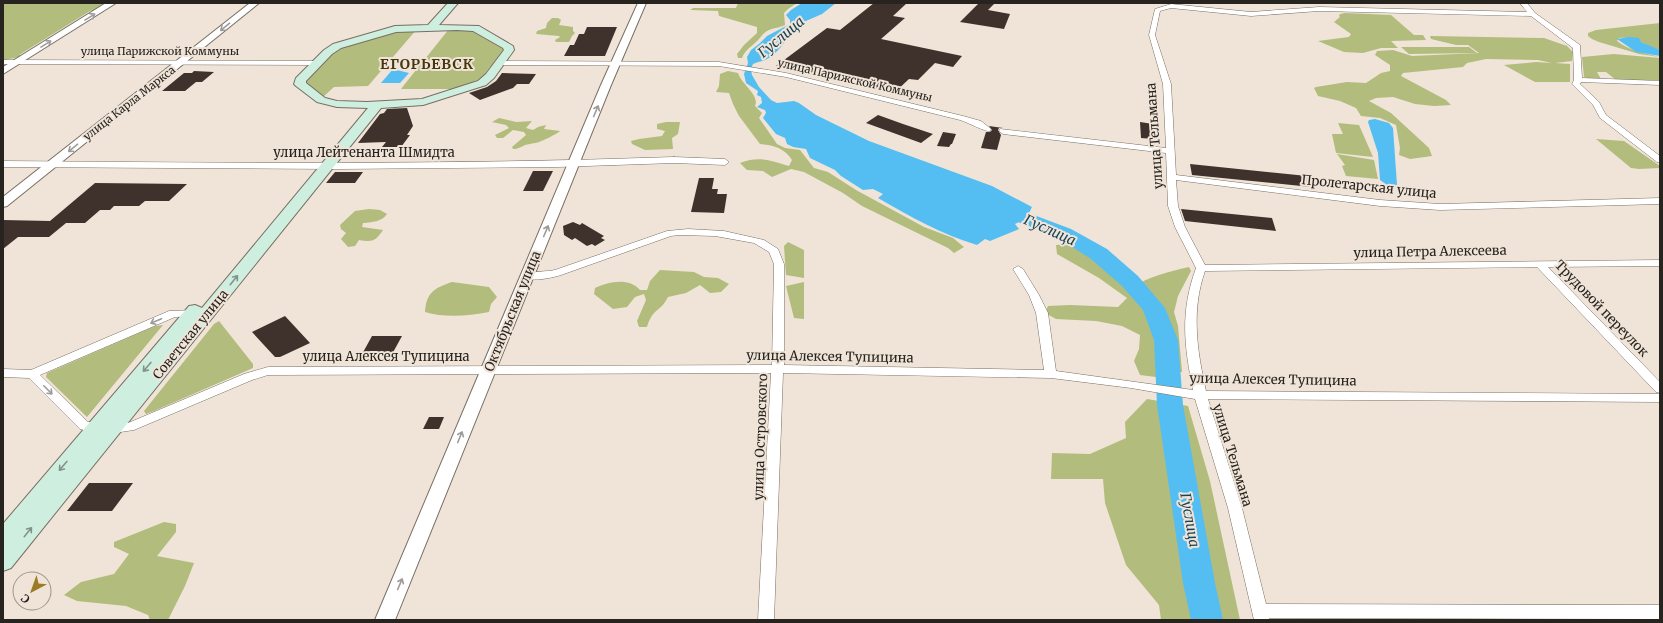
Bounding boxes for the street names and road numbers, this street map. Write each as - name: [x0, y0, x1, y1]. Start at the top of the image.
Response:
- street label: улица Парижской Коммуны: [81, 44, 240, 58]
- street label: улица Парижской Коммуны: [776, 55, 934, 105]
- street label: улица Карла Маркса: [80, 63, 178, 143]
- street label: улица Тельмана: [1142, 82, 1167, 190]
- street label: улица Лейтенанта Шмидта: [273, 144, 455, 161]
- street label: Пролетарская улица: [1301, 171, 1437, 202]
- street label: улица Петра Алексеева: [1353, 242, 1507, 261]
- street label: Октябрьская улица: [480, 248, 544, 374]
- street label: Трудовой переулок: [1551, 256, 1653, 361]
- street label: Советская улица: [149, 286, 232, 383]
- street label: улица Алексея Тупицина: [746, 347, 914, 366]
- street label: улица Алексея Тупицина: [302, 348, 470, 365]
- street label: улица Алексея Тупицина: [1189, 370, 1357, 389]
- street label: улица Островского: [750, 373, 771, 501]
- street label: улица Тельмана: [1209, 402, 1256, 509]

